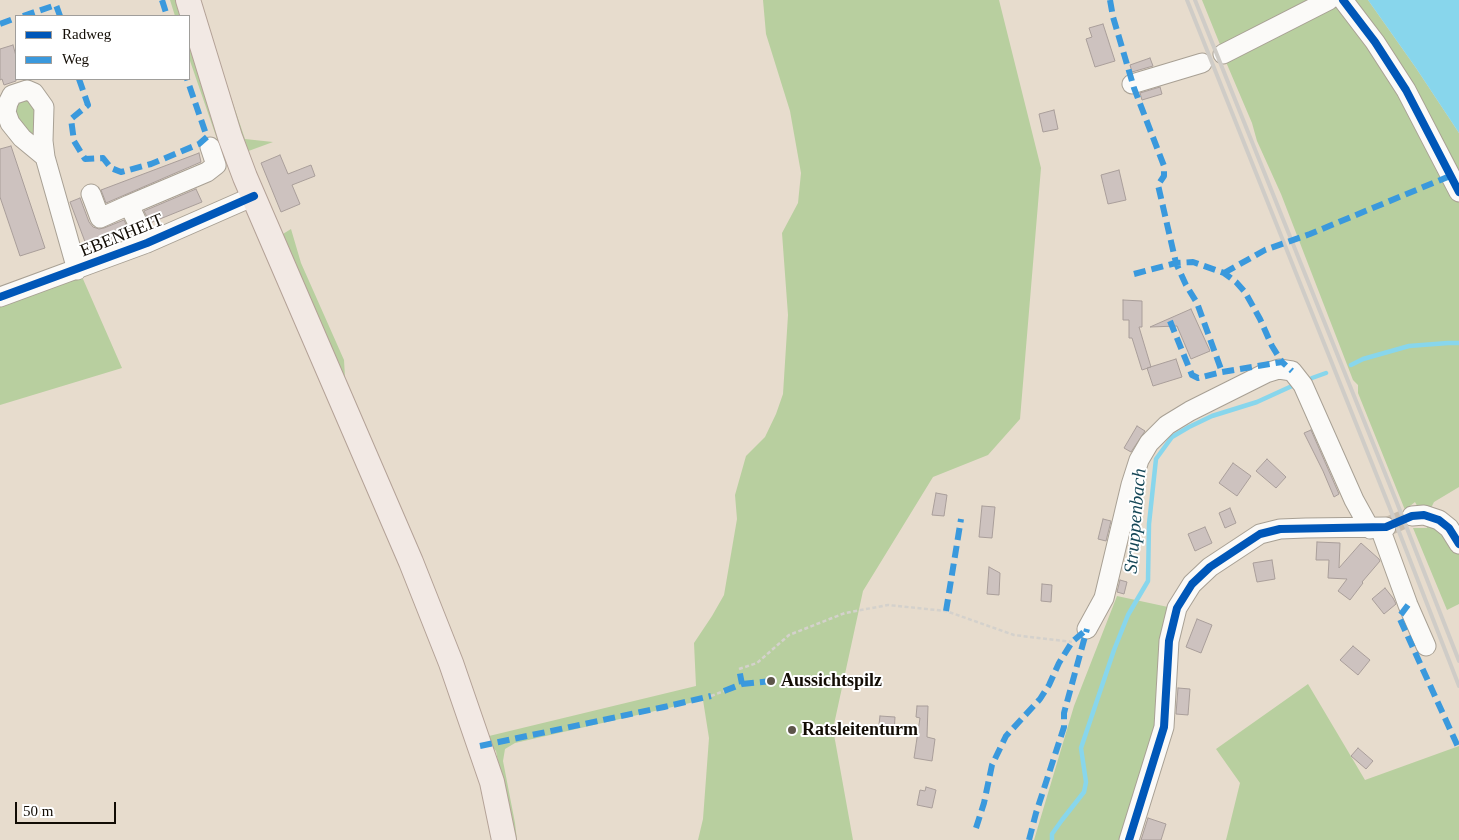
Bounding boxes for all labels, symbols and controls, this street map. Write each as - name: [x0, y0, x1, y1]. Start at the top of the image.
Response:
- legend: [15, 15, 190, 80]
- text: Radweg: [62, 26, 111, 42]
- text: Weg: [62, 51, 89, 67]
- street label: EBENHEIT: [77, 210, 167, 262]
- water label: Struppenbach: [1120, 467, 1152, 575]
- place label: Aussichtspilz: [781, 670, 882, 692]
- marker: Aussichtspilz: [765, 675, 777, 687]
- place label: Ratsleitenturm: [802, 719, 918, 741]
- marker: Ratsleitenturm: [786, 724, 798, 736]
- scale bar: [18, 792, 119, 824]
- text: 50 m: [23, 803, 53, 819]

